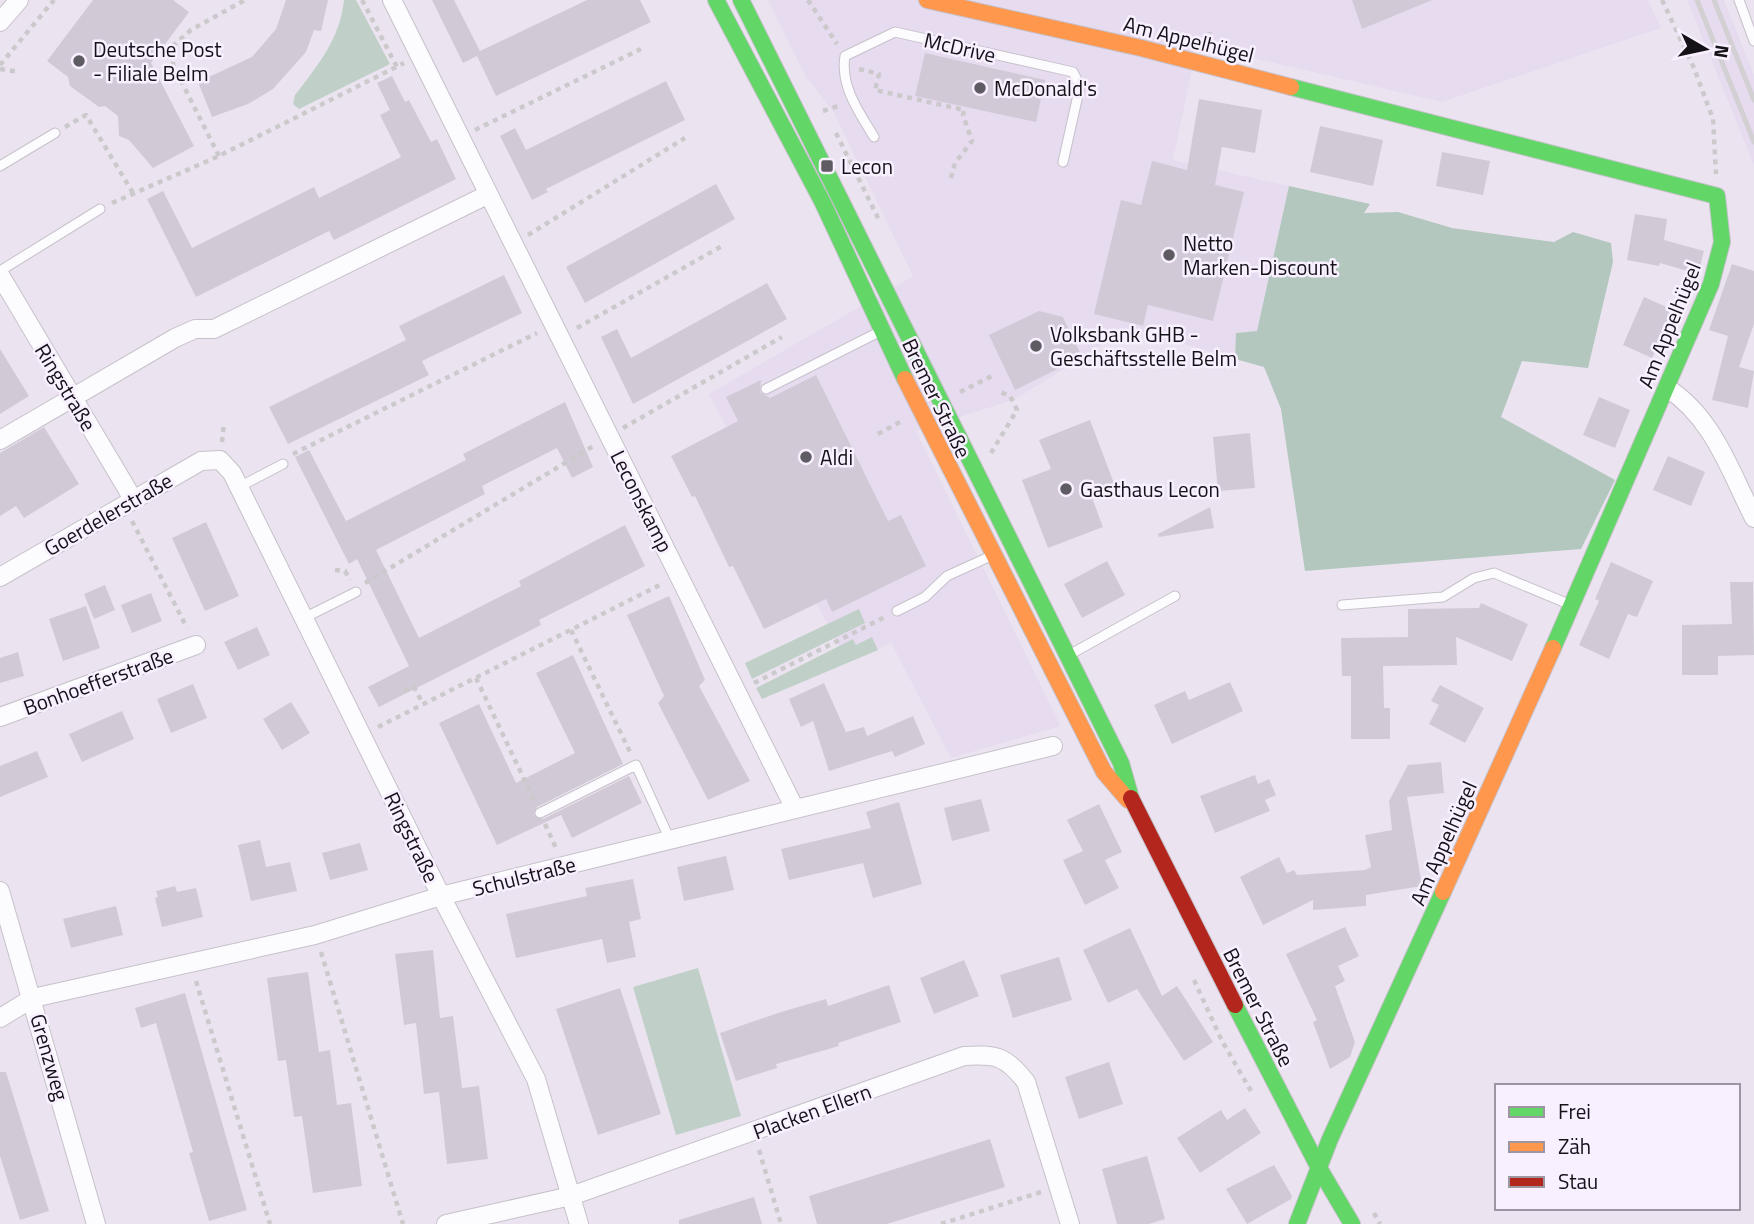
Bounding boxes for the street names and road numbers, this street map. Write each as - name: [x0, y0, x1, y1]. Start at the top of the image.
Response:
- street label: Am Appelhügel: [1120, 7, 1258, 71]
- street label: McDrive: [921, 23, 999, 71]
- street label: Am Appelhügel: [1629, 257, 1709, 393]
- street label: Bremer Straße: [894, 333, 980, 463]
- street label: Ringstraße: [27, 337, 105, 437]
- street label: Leconskamp: [603, 444, 681, 558]
- street label: Goerdelerstraße: [38, 464, 178, 564]
- street label: Bonhoefferstraße: [19, 639, 177, 723]
- street label: Am Appelhügel: [1401, 776, 1485, 910]
- street label: Ringstraße: [376, 786, 448, 888]
- street label: Schulstraße: [469, 848, 579, 904]
- street label: Bremer Straße: [1215, 942, 1303, 1072]
- street label: Grenzweg: [22, 1010, 78, 1104]
- street label: Placken Ellern: [748, 1075, 876, 1147]

